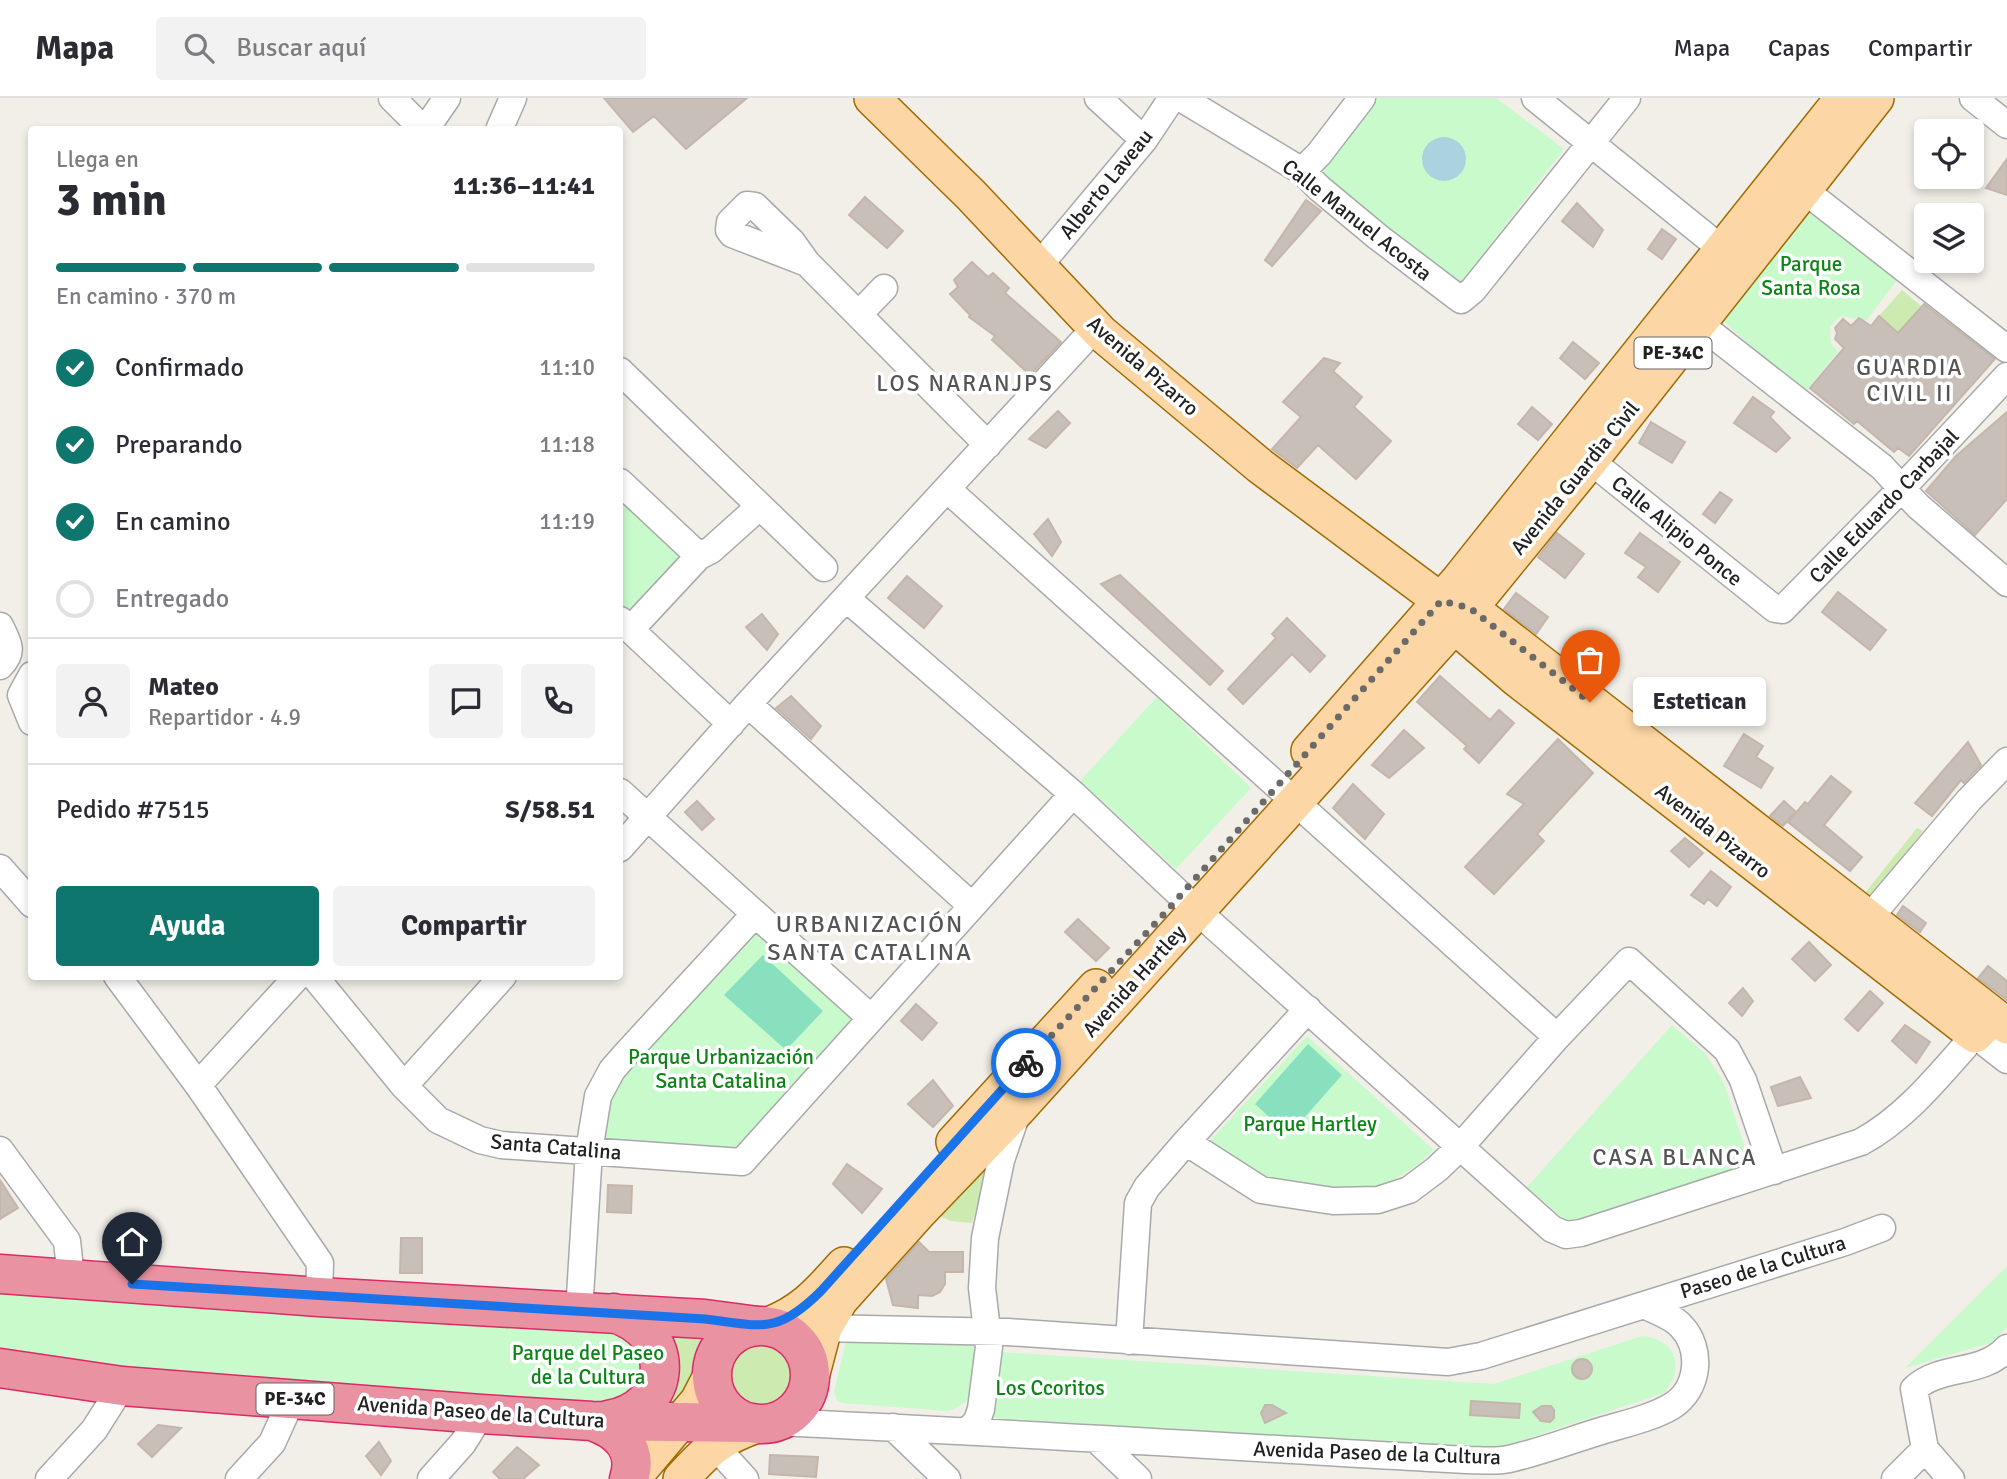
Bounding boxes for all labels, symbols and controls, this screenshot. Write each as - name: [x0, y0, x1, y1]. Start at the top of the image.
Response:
- search box: [156, 17, 646, 80]
- text: Mapa: [35, 28, 114, 69]
- icon: search: [180, 29, 218, 67]
- text: Buscar aquí: [236, 32, 366, 64]
- text: Mapa: [1674, 33, 1730, 63]
- text: Capas: [1768, 33, 1830, 63]
- text: Compartir: [1868, 33, 1972, 63]
- map controls: [1914, 119, 1984, 273]
- button: locate: [1914, 119, 1984, 189]
- street label: Alberto Laveau: [1054, 124, 1158, 244]
- text: Llega en: [56, 145, 139, 174]
- street label: Calle Manuel Acosta: [1277, 154, 1437, 286]
- text: 11:36–11:41: [453, 170, 595, 202]
- text: 3 min: [56, 172, 167, 228]
- button: layers: [1914, 203, 1984, 273]
- park label: Parque Santa Rosa: [1761, 251, 1861, 301]
- text: En camino · 370 m: [56, 282, 236, 311]
- street label: Avenida Pizarro: [1082, 310, 1204, 422]
- road number: PE-34C: [1634, 338, 1712, 368]
- icon: check: [56, 349, 94, 387]
- text: Confirmado: [115, 352, 244, 384]
- text: 11:10: [539, 353, 595, 382]
- district label: GUARDIA CIVIL II: [1856, 353, 1964, 408]
- district label: LOS NARANJPS: [876, 369, 1054, 398]
- street label: Avenida Guardia Civil: [1505, 396, 1645, 560]
- street label: Calle Eduardo Carbajal: [1804, 423, 1964, 589]
- icon: check: [56, 426, 94, 464]
- text: Preparando: [115, 429, 242, 461]
- text: 11:18: [539, 430, 595, 459]
- street label: Calle Alipio Ponce: [1606, 470, 1748, 592]
- icon: check: [56, 503, 94, 541]
- text: En camino: [115, 506, 231, 538]
- text: 11:19: [539, 507, 595, 536]
- text: Entregado: [115, 583, 229, 615]
- pin: [1560, 630, 1620, 702]
- icon: bag: [1571, 641, 1609, 679]
- button: person: [56, 664, 130, 738]
- button: chat: [429, 664, 503, 738]
- button: phone: [521, 664, 595, 738]
- text: Mateo: [148, 671, 219, 703]
- callout: Estetican: [1632, 678, 1765, 726]
- text: Estetican: [1652, 687, 1747, 716]
- text: Repartidor · 4.9: [148, 703, 301, 732]
- street label: Avenida Pizarro: [1650, 778, 1776, 884]
- text: Pedido #7515: [56, 794, 210, 826]
- text: S/58.51: [505, 794, 595, 826]
- button: Ayuda: [56, 886, 319, 966]
- button: Compartir: [333, 886, 595, 966]
- district label: URBANIZACIÓN SANTA CATALINA: [767, 909, 973, 967]
- street label: Avenida Hartley: [1077, 919, 1191, 1043]
- courier: [991, 1028, 1061, 1098]
- park label: Parque Urbanización Santa Catalina: [628, 1044, 814, 1094]
- icon: bike: [1007, 1044, 1045, 1082]
- park label: Parque Hartley: [1243, 1111, 1377, 1137]
- street label: Santa Catalina: [490, 1128, 622, 1166]
- district label: CASA BLANCA: [1592, 1143, 1758, 1172]
- pin: [102, 1212, 162, 1284]
- icon: home: [113, 1223, 151, 1261]
- street label: Paseo de la Cultura: [1677, 1229, 1849, 1305]
- park label: Parque del Paseo de la Cultura: [512, 1340, 664, 1390]
- park label: Los Ccoritos: [995, 1375, 1105, 1401]
- road number: PE-34C: [256, 1384, 334, 1414]
- street label: Avenida Paseo de la Cultura: [356, 1390, 606, 1434]
- street label: Avenida Paseo de la Cultura: [1253, 1436, 1501, 1470]

